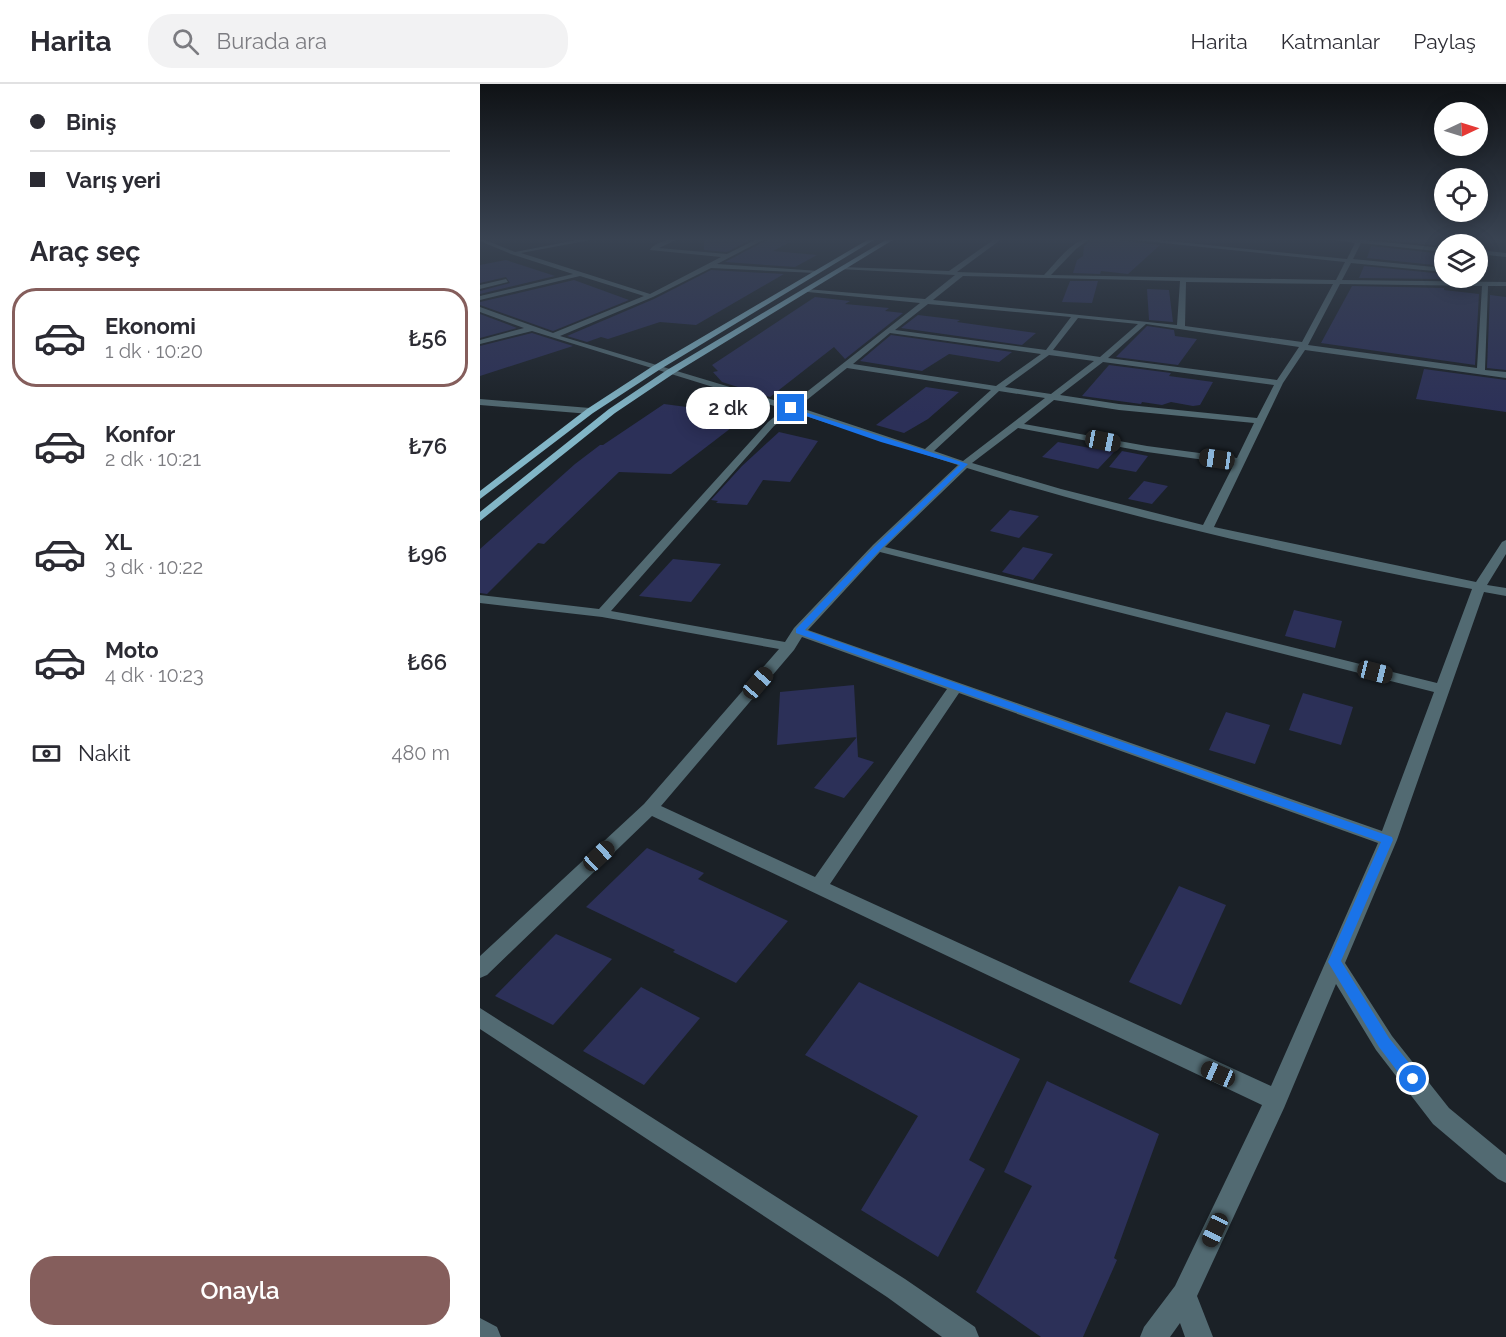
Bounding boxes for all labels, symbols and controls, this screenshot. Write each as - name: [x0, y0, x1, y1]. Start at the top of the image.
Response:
- search box: [148, 14, 568, 68]
- text: Harita: [30, 25, 112, 58]
- icon: search: [169, 25, 202, 58]
- text: Burada ara: [217, 28, 327, 54]
- text: Harita: [1191, 29, 1248, 54]
- text: Katmanlar: [1281, 29, 1380, 54]
- text: Paylaş: [1413, 29, 1476, 54]
- north arrow: [1434, 102, 1488, 156]
- map controls: [1434, 102, 1488, 288]
- text: Biniş: [66, 109, 116, 135]
- text: Varış yeri: [66, 167, 161, 193]
- button: locate: [1434, 168, 1488, 222]
- button: layers: [1434, 234, 1488, 288]
- text: Araç seç: [30, 236, 140, 267]
- icon: car: [33, 311, 87, 365]
- text: Ekonomi: [105, 313, 196, 339]
- text: ₺56: [408, 325, 447, 351]
- text: 1 dk · 10:20: [105, 339, 203, 363]
- callout: 2 dk: [686, 387, 770, 429]
- route end: [777, 394, 804, 421]
- text: 2 dk: [708, 396, 748, 420]
- icon: car: [33, 419, 87, 473]
- text: Konfor: [105, 421, 175, 447]
- car: [1084, 429, 1122, 453]
- text: ₺76: [409, 433, 447, 459]
- text: 2 dk · 10:21: [105, 447, 201, 471]
- car: [1198, 448, 1236, 470]
- icon: car: [33, 527, 87, 581]
- text: XL: [105, 529, 132, 555]
- text: ₺96: [408, 541, 447, 567]
- text: 3 dk · 10:22: [105, 555, 203, 579]
- icon: car: [33, 635, 87, 689]
- text: Moto: [105, 637, 159, 663]
- text: ₺66: [407, 649, 447, 675]
- car: [1355, 659, 1395, 685]
- text: 4 dk · 10:23: [105, 663, 204, 687]
- car: [739, 664, 777, 702]
- icon: cash: [30, 737, 63, 770]
- text: Nakit: [78, 740, 131, 766]
- text: 480 m: [392, 741, 450, 765]
- car: [580, 837, 618, 875]
- car: [1198, 1058, 1238, 1090]
- route start: [1399, 1065, 1426, 1092]
- car: [1199, 1210, 1231, 1250]
- button: Onayla: [30, 1256, 450, 1325]

